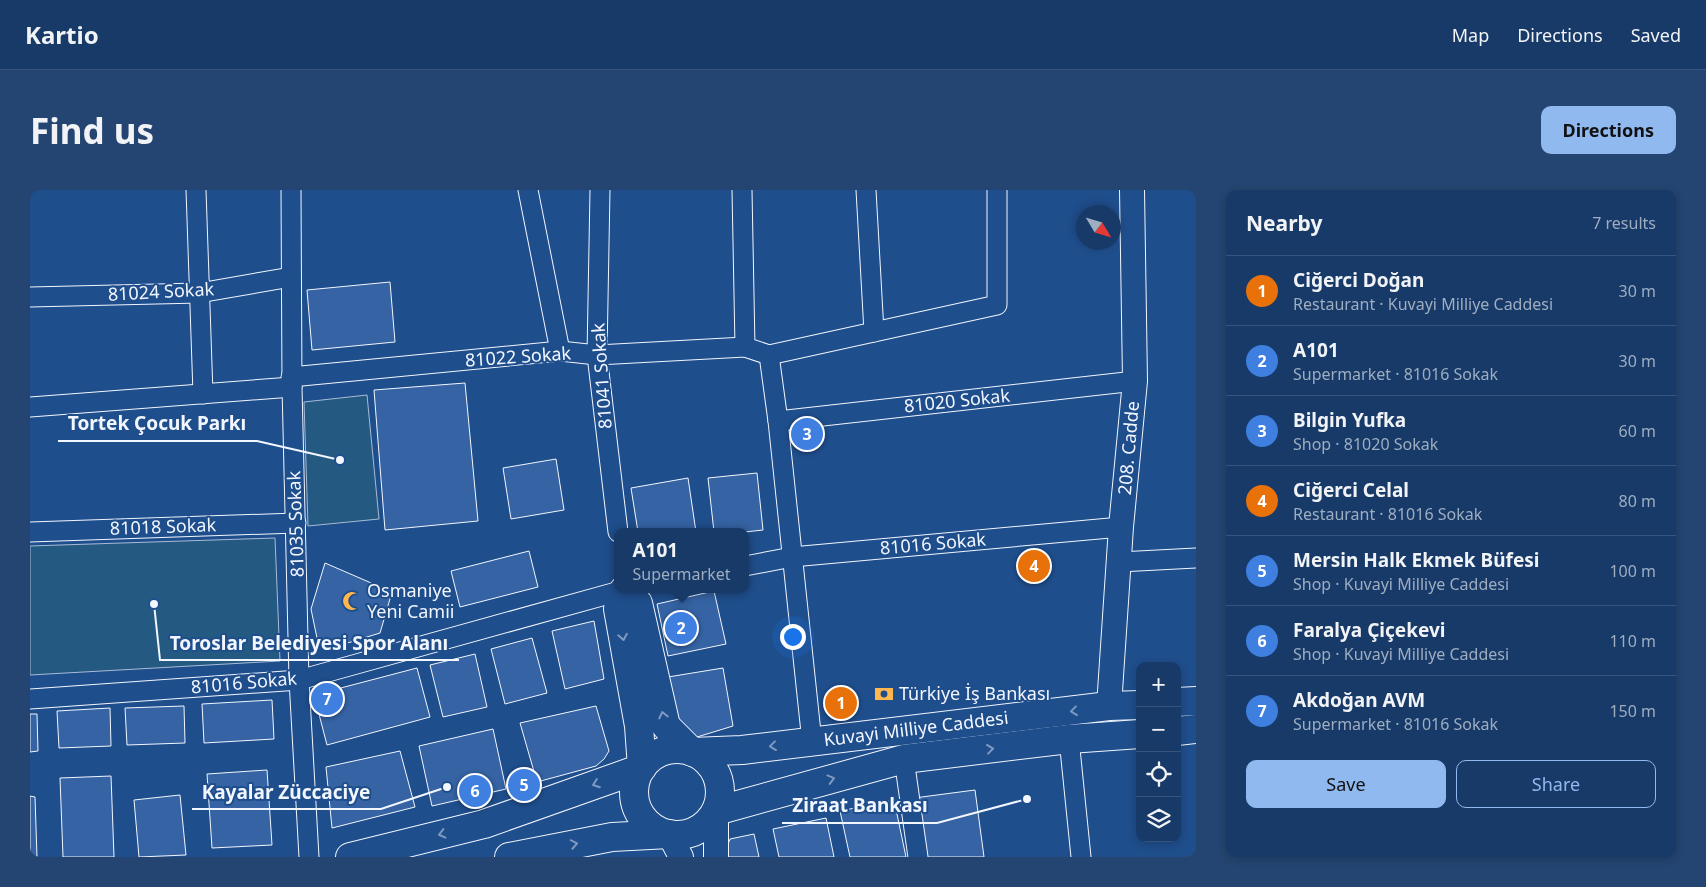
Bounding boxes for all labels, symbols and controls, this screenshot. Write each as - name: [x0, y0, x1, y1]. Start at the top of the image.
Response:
- text: Kartio: [25, 18, 99, 51]
- text: Map: [1452, 23, 1489, 47]
- text: Directions: [1517, 23, 1603, 47]
- text: Saved: [1631, 23, 1681, 47]
- button: Directions: [1541, 106, 1676, 154]
- text: Find us: [30, 107, 154, 154]
- north arrow: [1076, 205, 1121, 250]
- text: Nearby: [1246, 209, 1322, 237]
- text: 7 results: [1592, 212, 1656, 234]
- text: Ciğerci Doğan: [1293, 267, 1424, 293]
- street label: 81024 Sokak: [107, 276, 215, 306]
- text: 1: [1257, 280, 1267, 302]
- text: 30 m: [1619, 280, 1656, 302]
- text: Restaurant · Kuvayi Milliye Caddesi: [1293, 293, 1553, 315]
- street label: 81041 Sokak: [585, 322, 617, 430]
- text: A101: [1293, 337, 1339, 363]
- street label: 81022 Sokak: [464, 340, 572, 372]
- text: 2: [1257, 350, 1267, 372]
- text: 30 m: [1619, 350, 1656, 372]
- text: Supermarket · 81016 Sokak: [1293, 363, 1498, 385]
- street label: 81020 Sokak: [903, 382, 1011, 417]
- street label: 208. Cadde: [1112, 400, 1144, 496]
- callout: Tortek Çocuk Parkı: [58, 407, 257, 441]
- text: Bilgin Yufka: [1293, 407, 1406, 433]
- text: Tortek Çocuk Parkı: [68, 410, 246, 436]
- pin: 3: [791, 415, 823, 453]
- text: 3: [1257, 420, 1267, 442]
- text: 60 m: [1619, 420, 1656, 442]
- text: Shop · 81020 Sokak: [1293, 433, 1438, 455]
- street label: 81035 Sokak: [281, 470, 309, 578]
- text: Ciğerci Celal: [1293, 477, 1409, 503]
- text: 4: [1257, 490, 1267, 512]
- text: 80 m: [1619, 490, 1656, 512]
- text: Restaurant · 81016 Sokak: [1293, 503, 1482, 525]
- street label: 81018 Sokak: [109, 512, 217, 540]
- street label: 81016 Sokak: [879, 526, 987, 560]
- popup: [614, 528, 749, 593]
- text: A101: [632, 537, 678, 563]
- pin: 4: [1018, 547, 1050, 585]
- text: Mersin Halk Ekmek Büfesi: [1293, 547, 1539, 573]
- text: 5: [1257, 560, 1267, 582]
- text: 100 m: [1609, 560, 1656, 582]
- text: Supermarket: [632, 563, 731, 585]
- text: Shop · Kuvayi Milliye Caddesi: [1293, 573, 1509, 595]
- place label: Osmaniye Yeni Camii: [367, 578, 454, 623]
- mosque icon: Osmaniye Yeni Camii: [341, 590, 363, 612]
- pin: 2: [665, 609, 697, 647]
- text: Faralya Çiçekevi: [1293, 617, 1445, 643]
- your location: [780, 624, 806, 650]
- callout: Toroslar Belediyesi Spor Alanı: [160, 626, 459, 660]
- text: Toroslar Belediyesi Spor Alanı: [170, 630, 448, 656]
- text: 6: [1257, 630, 1267, 652]
- text: 110 m: [1609, 630, 1656, 652]
- one-way arrow: [618, 633, 628, 642]
- text: Shop · Kuvayi Milliye Caddesi: [1293, 643, 1509, 665]
- map controls: [1136, 662, 1181, 842]
- button: +: [1136, 662, 1181, 707]
- street label: 81016 Sokak: [190, 665, 298, 699]
- pin: 7: [311, 680, 343, 718]
- place label: Türkiye İş Bankası: [899, 681, 1050, 705]
- bank icon: Türkiye İş Bankası: [873, 683, 895, 705]
- pin: 1: [825, 684, 857, 722]
- text: Akdoğan AVM: [1293, 687, 1425, 713]
- text: 7: [1257, 700, 1267, 722]
- text: 150 m: [1609, 700, 1656, 722]
- street label: Kuvayi Milliye Caddesi: [822, 705, 1010, 751]
- one-way arrow: [1069, 705, 1077, 716]
- button: −: [1136, 707, 1181, 752]
- one-way arrow: [658, 710, 669, 719]
- text: Supermarket · 81016 Sokak: [1293, 713, 1498, 735]
- one-way arrow: [769, 741, 778, 751]
- one-way arrow: [986, 744, 994, 755]
- button: locate: [1136, 752, 1181, 797]
- button: Save: [1246, 760, 1446, 808]
- button: Share: [1456, 760, 1656, 808]
- pin: 5: [508, 766, 540, 804]
- pin: 6: [459, 772, 491, 810]
- callout: Kayalar Züccaciye: [192, 775, 381, 809]
- one-way arrow: [826, 775, 834, 785]
- one-way arrow: [592, 778, 601, 788]
- text: Kayalar Züccaciye: [202, 779, 370, 805]
- callout: Ziraat Bankası: [782, 789, 937, 823]
- text: Ziraat Bankası: [792, 792, 928, 818]
- button: layers: [1136, 797, 1181, 842]
- one-way arrow: [437, 828, 446, 839]
- one-way arrow: [570, 840, 578, 850]

